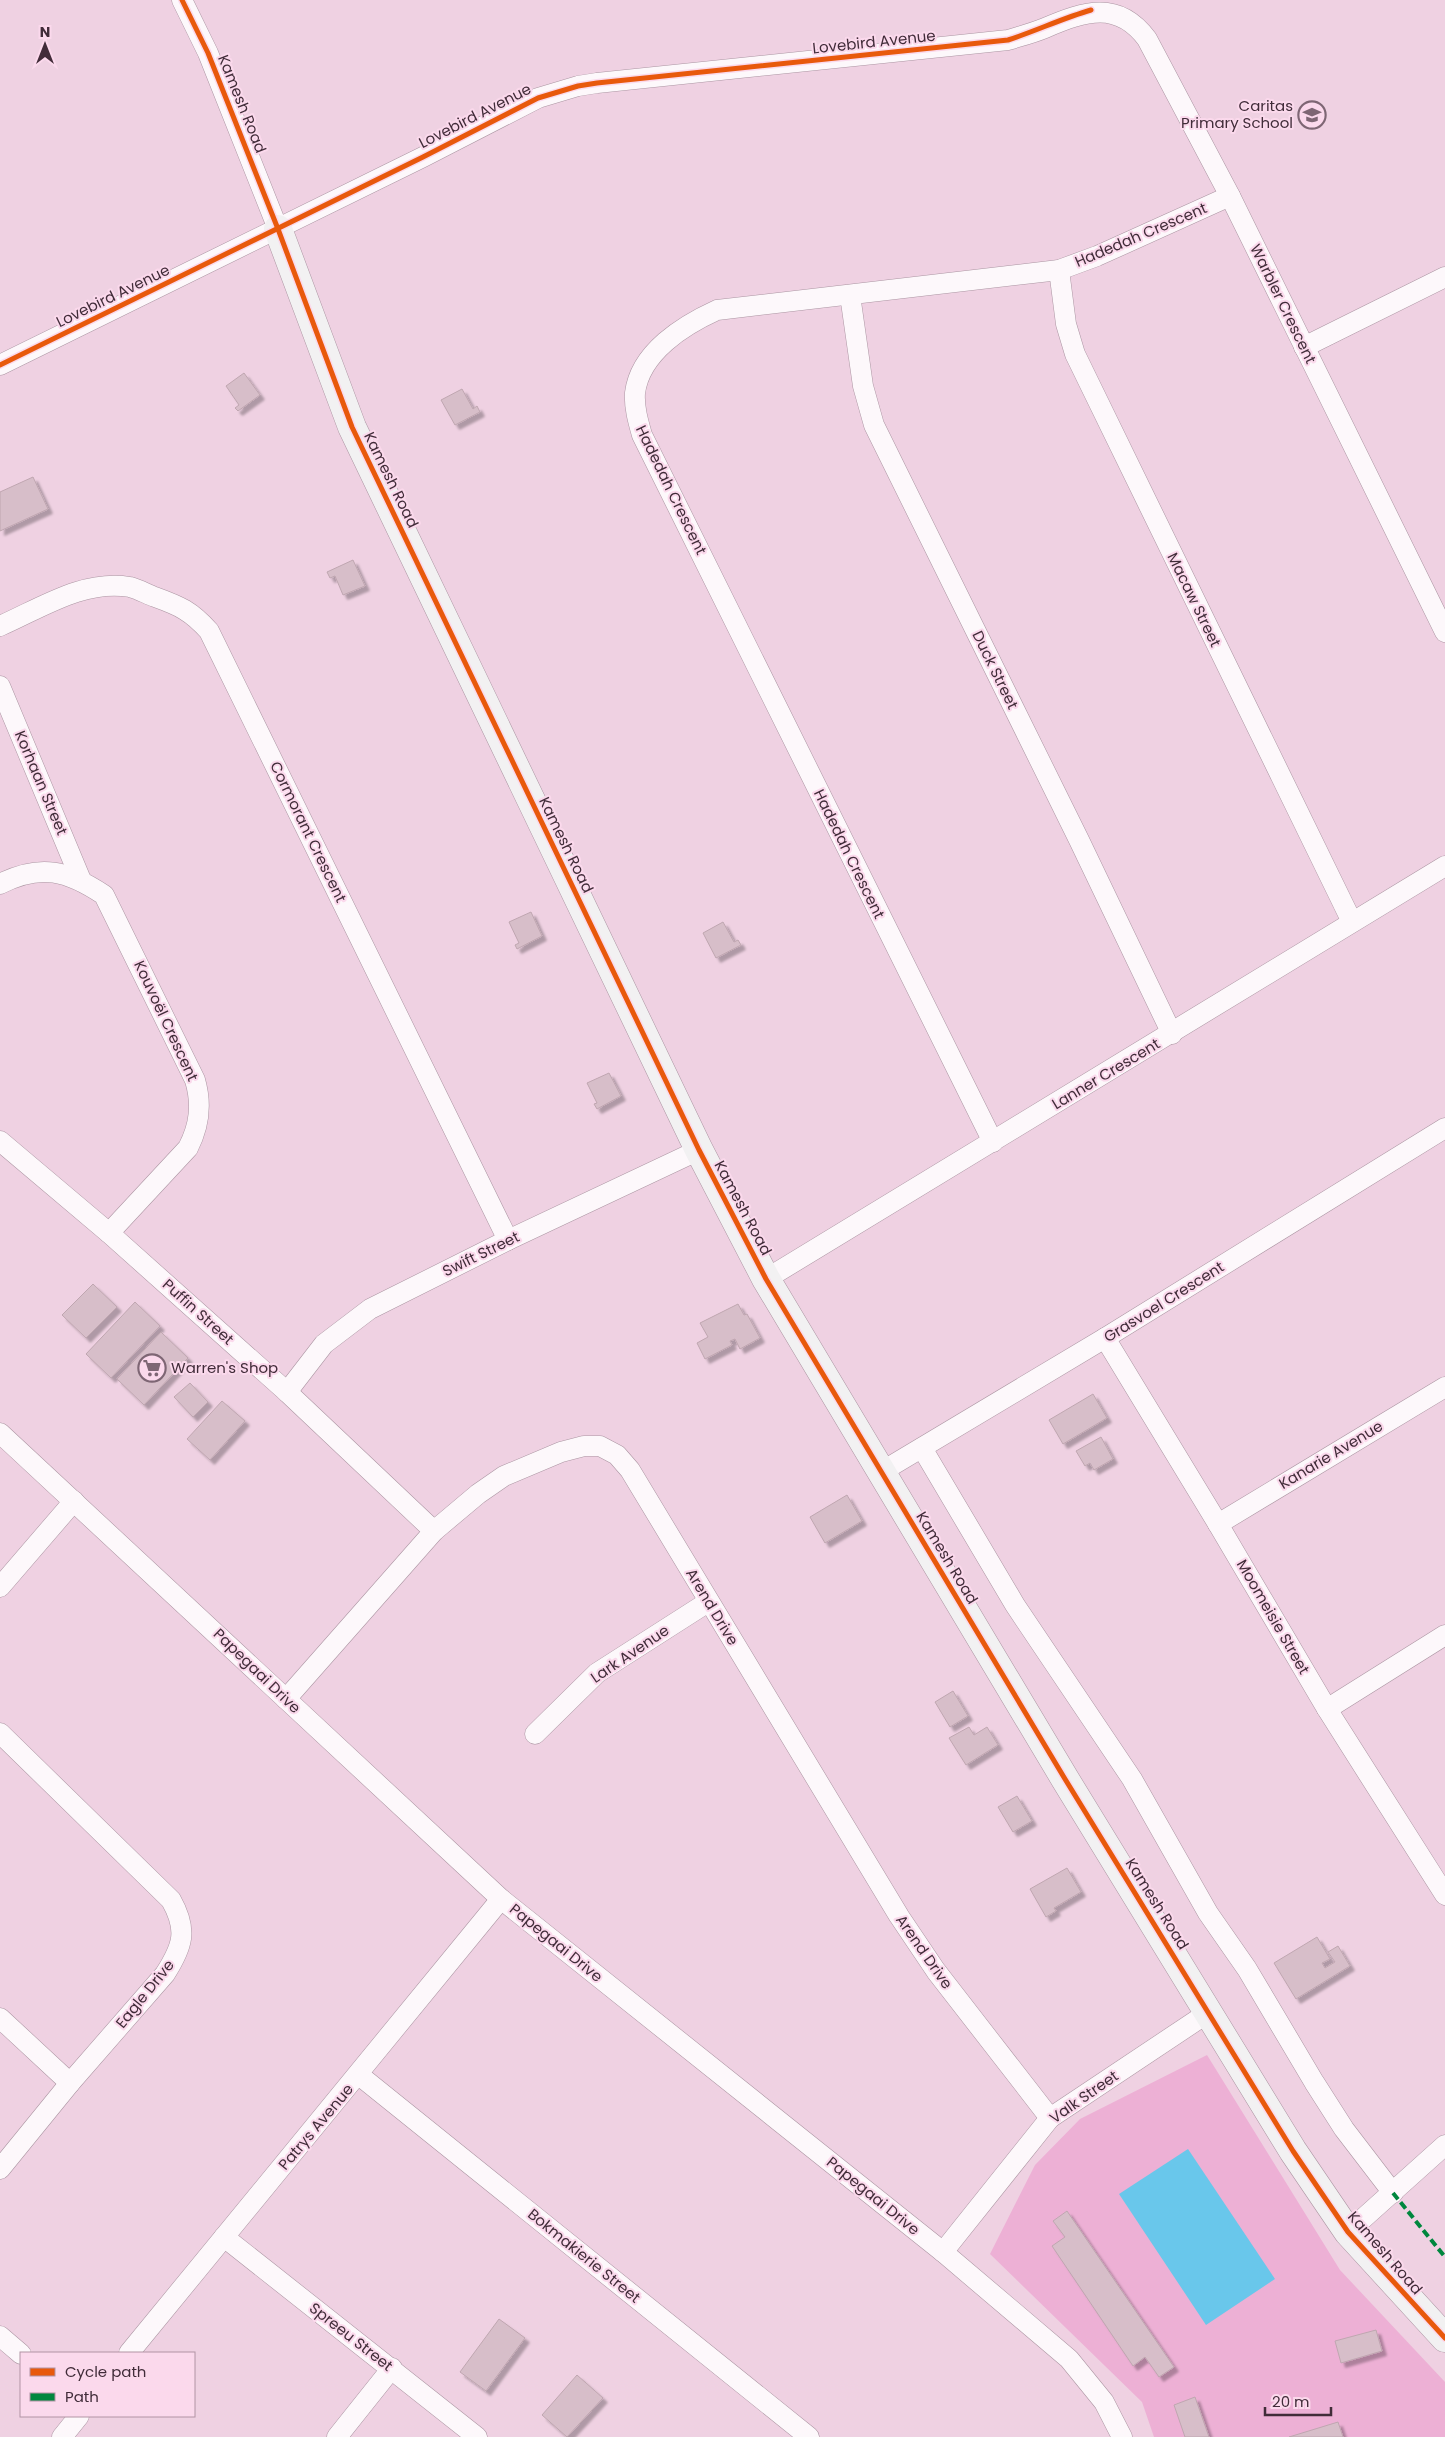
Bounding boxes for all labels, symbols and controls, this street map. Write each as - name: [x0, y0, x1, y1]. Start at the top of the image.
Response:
- north arrow: [20, 20, 70, 70]
- text: N: [40, 22, 50, 42]
- street label: Lovebird Avenue: [811, 25, 937, 58]
- street label: Kamesh Road: [213, 52, 272, 156]
- street label: Lovebird Avenue: [415, 78, 535, 153]
- place label: Caritas Primary School: [1181, 95, 1293, 133]
- school or university icon: Caritas Primary School: [1297, 100, 1327, 130]
- street label: Hadedah Crescent: [1072, 197, 1210, 272]
- street label: Warbler Crescent: [1245, 240, 1322, 367]
- street label: Lovebird Avenue: [53, 259, 173, 332]
- street label: Hadedah Crescent: [631, 422, 712, 558]
- street label: Kamesh Road: [359, 428, 424, 531]
- street label: Macaw Street: [1163, 549, 1226, 650]
- street label: Duck Street: [967, 627, 1024, 713]
- street label: Korhaan Street: [10, 727, 73, 838]
- street label: Cormorant Crescent: [265, 758, 352, 906]
- street label: Hadedah Crescent: [809, 786, 890, 922]
- street label: Kamesh Road: [534, 793, 599, 896]
- street label: Kouvoël Crescent: [129, 957, 204, 1085]
- street label: Lanner Crescent: [1048, 1033, 1164, 1114]
- street label: Kamesh Road: [710, 1157, 777, 1259]
- street label: Swift Street: [439, 1226, 523, 1281]
- street label: Grasvoel Crescent: [1100, 1256, 1228, 1347]
- street label: Puffin Street: [158, 1274, 239, 1349]
- supermarket icon: Warren's Shop: [137, 1353, 167, 1383]
- place label: Warren's Shop: [171, 1357, 278, 1378]
- street label: Kanarie Avenue: [1275, 1415, 1387, 1494]
- street label: Kamesh Road: [912, 1508, 983, 1608]
- street label: Moomeisie Street: [1232, 1556, 1315, 1678]
- street label: Arend Drive: [681, 1564, 744, 1649]
- street label: Lark Avenue: [586, 1620, 673, 1688]
- street label: Papegaai Drive: [209, 1623, 306, 1718]
- street label: Kamesh Road: [1121, 1854, 1194, 1954]
- street label: Papegaai Drive: [505, 1899, 607, 1987]
- street label: Arend Drive: [891, 1910, 958, 1993]
- street label: Eagle Drive: [110, 1955, 179, 2032]
- street label: Valk Street: [1045, 2065, 1122, 2128]
- street label: Patrys Avenue: [273, 2079, 358, 2174]
- street label: Papegaai Drive: [822, 2152, 924, 2240]
- street label: Bokmakierie Street: [524, 2204, 645, 2308]
- street label: Kamesh Road: [1343, 2206, 1428, 2299]
- street label: Spreeu Street: [305, 2297, 397, 2376]
- legend: [20, 2352, 195, 2417]
- text: Cycle path: [65, 2361, 146, 2382]
- scale bar: [1265, 2384, 1331, 2416]
- text: Path: [65, 2386, 99, 2407]
- text: 20 m: [1272, 2391, 1310, 2412]

